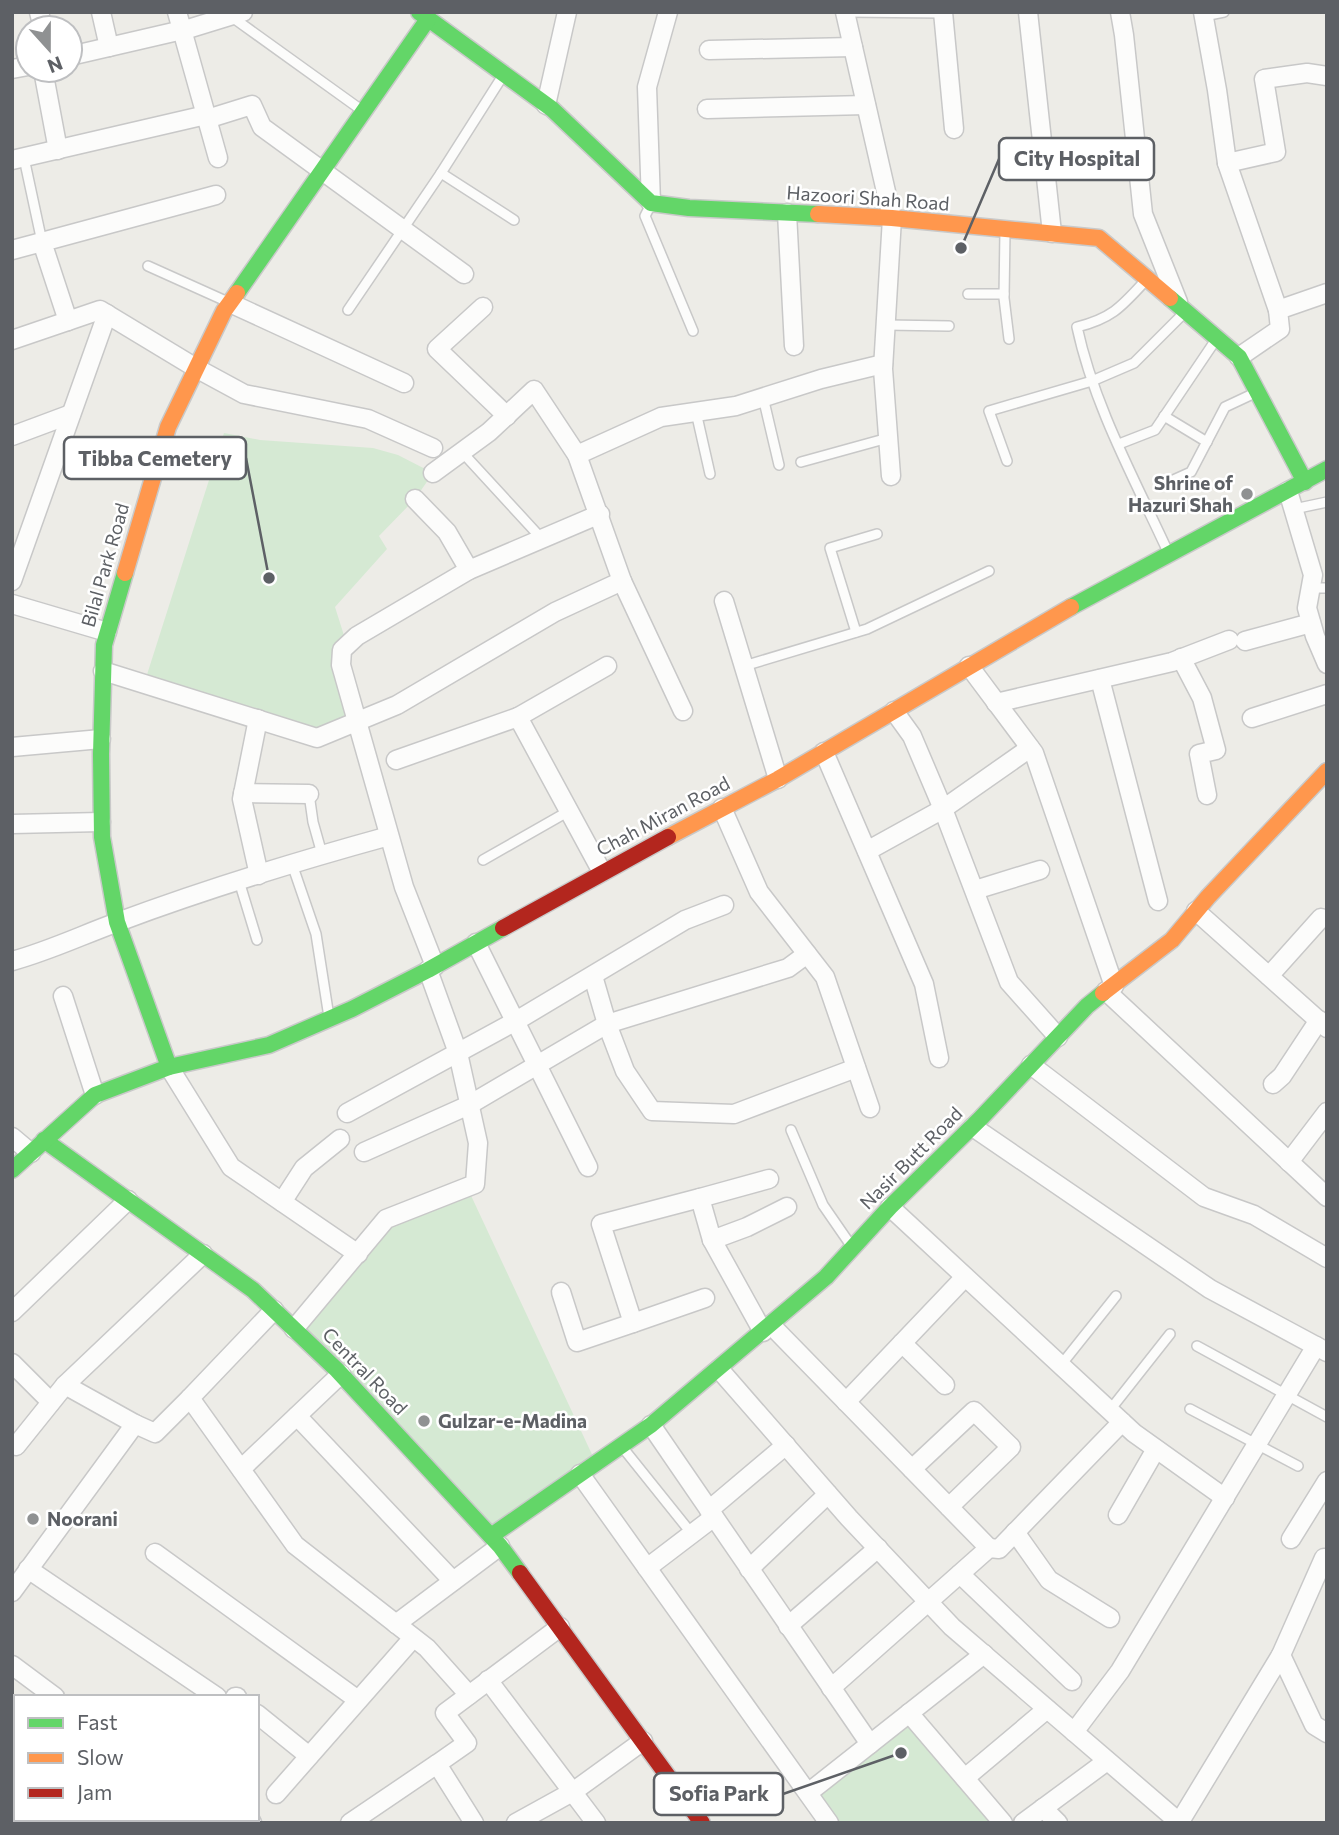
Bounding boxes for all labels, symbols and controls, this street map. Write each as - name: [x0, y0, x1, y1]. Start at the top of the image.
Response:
- north arrow: [14, 14, 84, 84]
- text: N: [44, 52, 66, 79]
- callout: City Hospital: [999, 138, 1154, 180]
- text: City Hospital: [1014, 145, 1140, 170]
- street label: Hazoori Shah Road: [786, 180, 950, 215]
- callout: Tibba Cemetery: [64, 437, 246, 479]
- text: Tibba Cemetery: [78, 445, 233, 470]
- place label: Shrine of Hazuri Shah: [1128, 471, 1233, 516]
- marker: Shrine of Hazuri Shah: [1239, 486, 1255, 502]
- street label: Bilal Park Road: [76, 500, 133, 630]
- street label: Chah Miran Road: [592, 771, 733, 860]
- street label: Nasir Butt Road: [855, 1102, 967, 1214]
- street label: Central Road: [318, 1322, 412, 1419]
- place label: Gulzar-e-Madina: [438, 1409, 587, 1432]
- marker: Gulzar-e-Madina: [416, 1413, 432, 1429]
- place label: Noorani: [47, 1507, 118, 1530]
- marker: Noorani: [25, 1511, 41, 1527]
- legend: [14, 1695, 259, 1821]
- text: Fast: [77, 1709, 118, 1734]
- text: Slow: [77, 1744, 124, 1769]
- callout: Sofia Park: [654, 1773, 783, 1815]
- text: Jam: [77, 1779, 112, 1804]
- text: Sofia Park: [669, 1780, 769, 1805]

